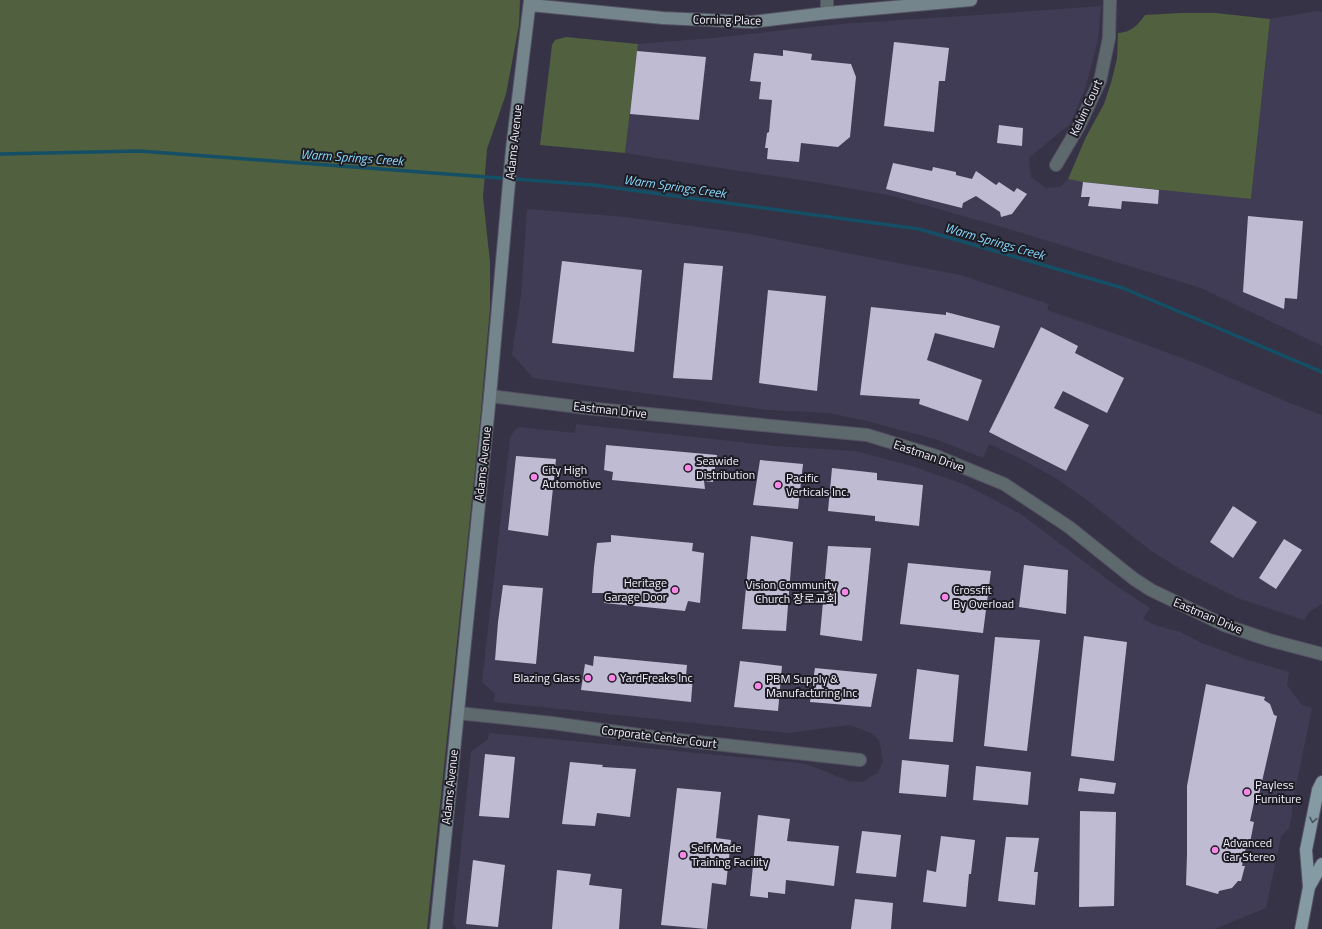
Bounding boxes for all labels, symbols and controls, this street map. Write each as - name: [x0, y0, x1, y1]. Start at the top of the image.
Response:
- street label: Corning Place: [693, 9, 761, 30]
- street label: Kelvin Court: [1064, 76, 1107, 139]
- street label: Adams Avenue: [500, 104, 527, 180]
- water label: Warm Springs Creek: [300, 143, 406, 171]
- water label: Warm Springs Creek: [623, 169, 730, 203]
- water label: Warm Springs Creek: [943, 217, 1049, 265]
- street label: Eastman Drive: [572, 396, 648, 423]
- street label: Adams Avenue: [469, 426, 496, 502]
- street label: Eastman Drive: [891, 435, 967, 477]
- place label: Seawide Distribution: [696, 451, 755, 484]
- place label: City High Automotive: [542, 460, 601, 493]
- marker: Seawide Distribution: [683, 463, 693, 473]
- place label: Pacific Verticals Inc.: [786, 468, 849, 501]
- marker: City High Automotive: [529, 472, 539, 482]
- marker: Pacific Verticals Inc.: [773, 480, 783, 490]
- place label: Heritage Garage Door: [604, 573, 667, 606]
- place label: Vision Community Church 장로교회: [745, 575, 837, 608]
- place label: Crossfit By Overload: [953, 580, 1014, 613]
- marker: Heritage Garage Door: [670, 585, 680, 595]
- marker: Vision Community Church 장로교회: [840, 587, 850, 597]
- marker: Crossfit By Overload: [940, 592, 950, 602]
- street label: Eastman Drive: [1171, 592, 1246, 639]
- place label: Blazing Glass: [513, 668, 580, 687]
- place label: YardFreaks Inc: [620, 668, 693, 687]
- place label: PBM Supply & Manufacturing Inc: [766, 669, 857, 702]
- marker: Blazing Glass: [583, 673, 593, 683]
- marker: YardFreaks Inc: [607, 673, 617, 683]
- marker: PBM Supply & Manufacturing Inc: [753, 681, 763, 691]
- street label: Corporate Center Court: [600, 720, 719, 753]
- street label: Adams Avenue: [436, 749, 463, 825]
- place label: Payless Furniture: [1255, 775, 1301, 808]
- marker: Payless Furniture: [1242, 787, 1252, 797]
- one-way arrow: [1309, 816, 1317, 823]
- place label: Advanced Car Stereo: [1223, 833, 1275, 866]
- place label: Self Made Training Facility: [691, 838, 769, 871]
- marker: Advanced Car Stereo: [1210, 845, 1220, 855]
- marker: Self Made Training Facility: [678, 850, 688, 860]

